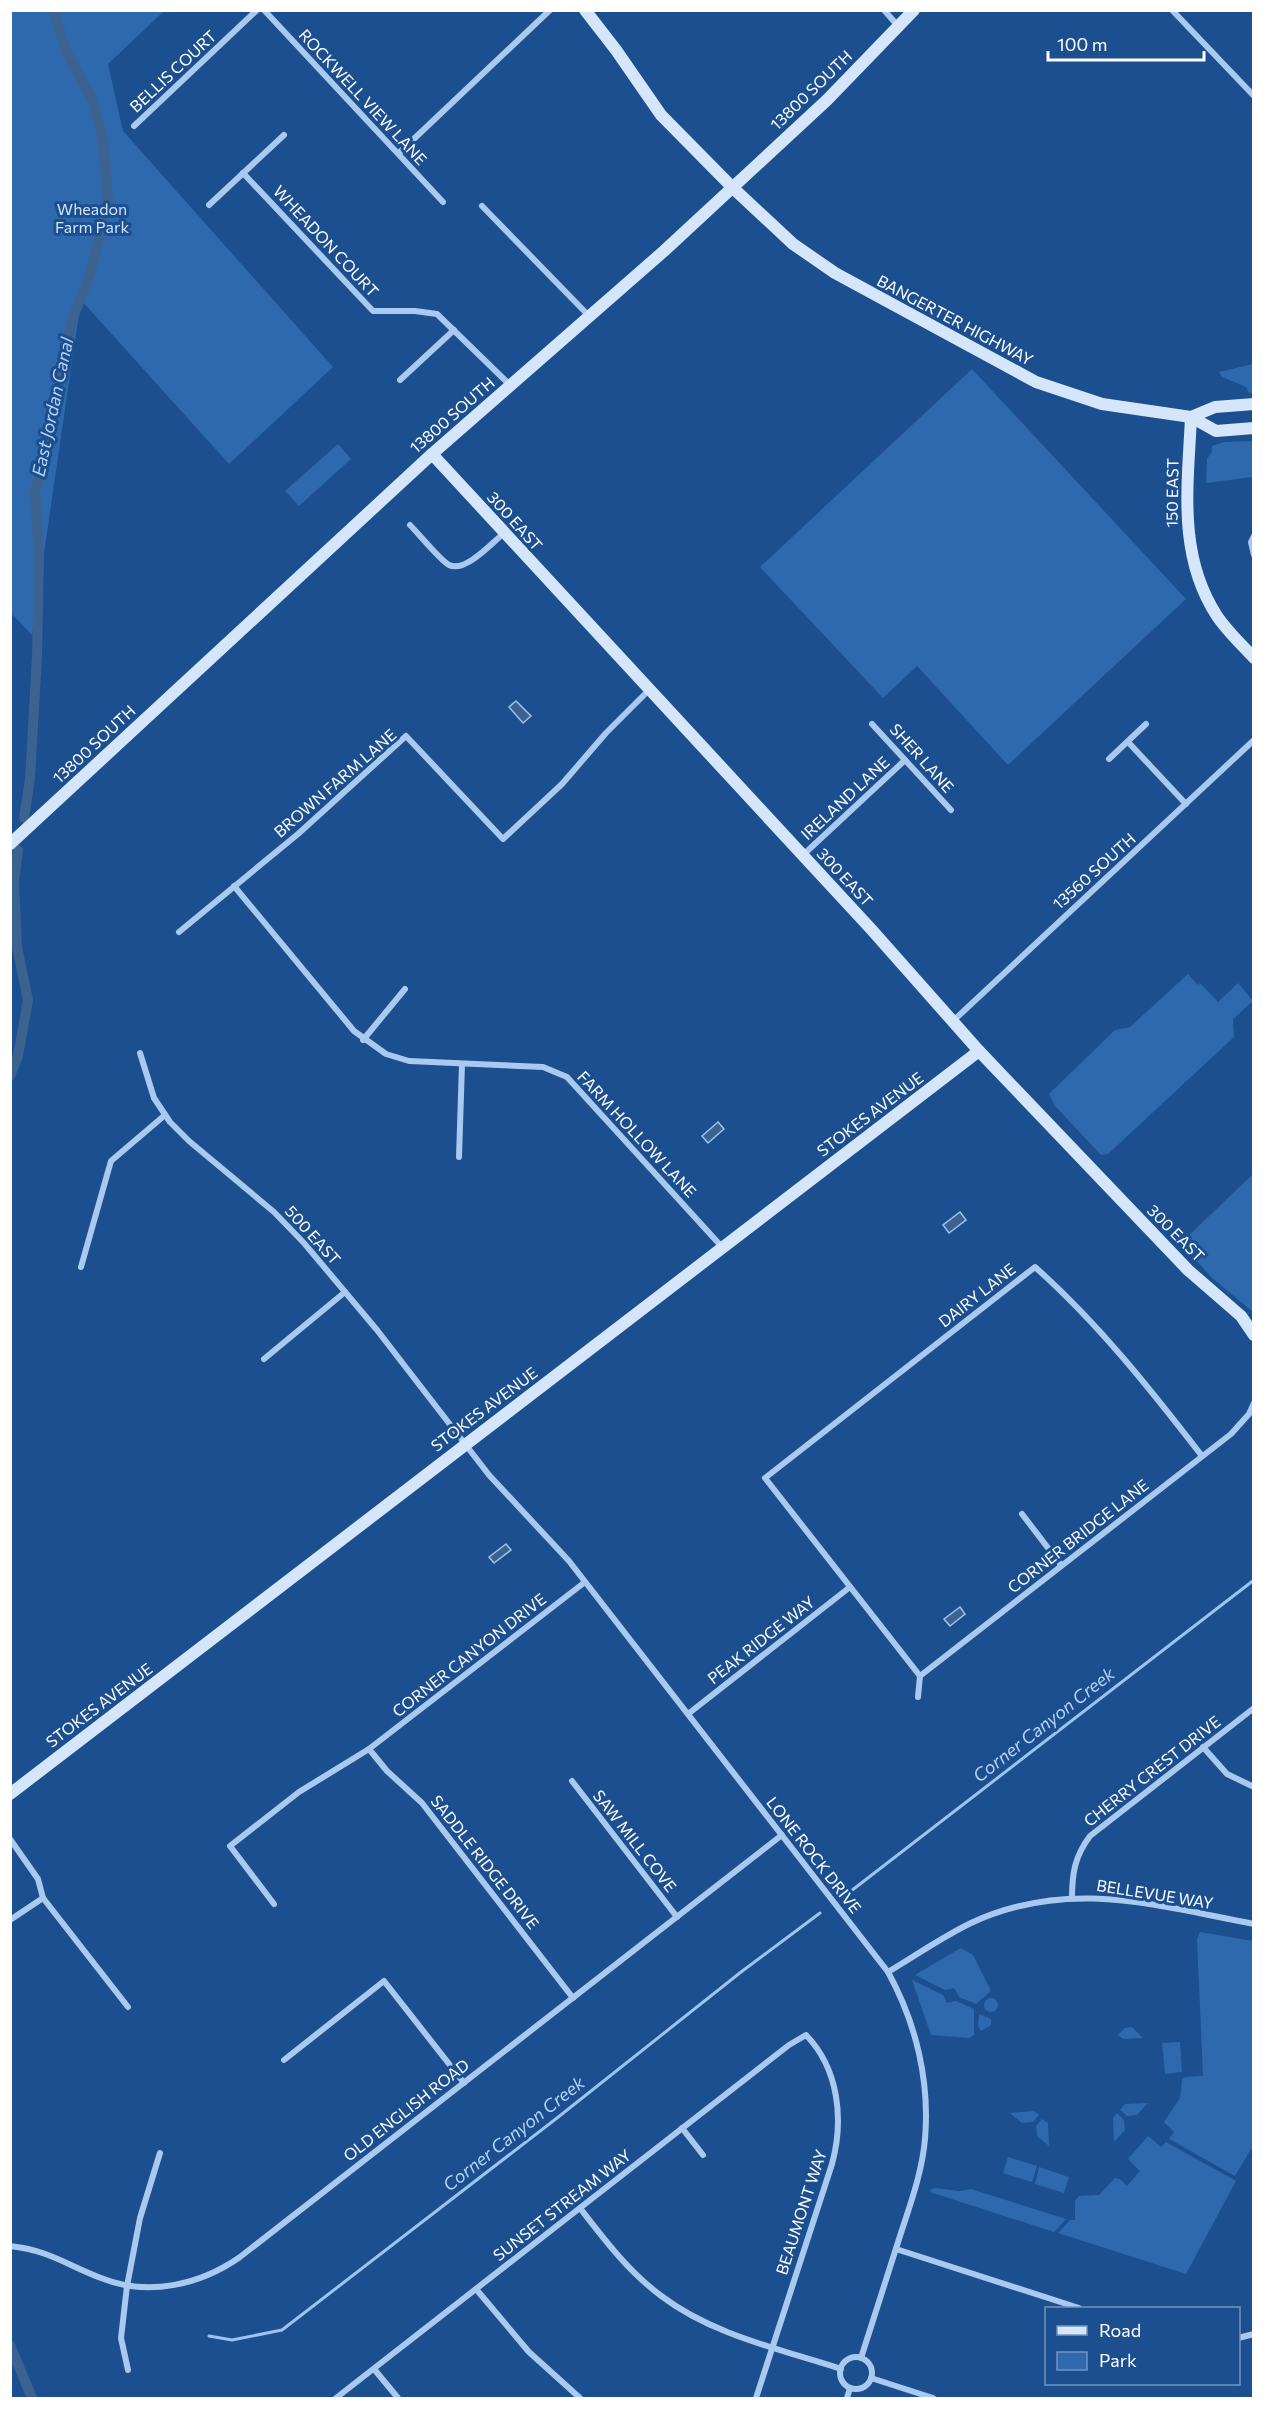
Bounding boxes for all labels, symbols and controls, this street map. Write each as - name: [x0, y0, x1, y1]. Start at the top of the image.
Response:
- scale bar: [1048, 24, 1204, 62]
- street label: ROCKWELL VIEW LANE: [296, 25, 431, 168]
- street label: BELLIS COURT: [125, 26, 220, 116]
- text: 100 m: [1057, 33, 1107, 55]
- street label: 13800 SOUTH: [766, 46, 855, 133]
- street label: WHEADON COURT: [270, 181, 383, 300]
- park label: Wheadon Farm Park: [55, 199, 129, 236]
- street label: BANGERTER HIGHWAY: [874, 270, 1037, 369]
- water label: East Jordan Canal: [27, 335, 78, 478]
- street label: 13800 SOUTH: [405, 373, 498, 457]
- street label: 150 EAST: [1161, 458, 1182, 528]
- street label: 300 EAST: [484, 487, 547, 554]
- street label: 13800 SOUTH: [48, 701, 139, 787]
- street label: SHER LANE: [886, 719, 958, 796]
- street label: BROWN FARM LANE: [270, 724, 400, 841]
- street label: IRELAND LANE: [797, 752, 893, 843]
- street label: 13560 SOUTH: [1048, 829, 1139, 913]
- street label: 300 EAST: [814, 843, 877, 910]
- street label: FARM HOLLOW LANE: [574, 1067, 701, 1201]
- street label: STOKES AVENUE: [813, 1067, 927, 1160]
- street label: 300 EAST: [1144, 1200, 1209, 1265]
- street label: 500 EAST: [282, 1201, 345, 1268]
- street label: DAIRY LANE: [934, 1259, 1019, 1331]
- street label: STOKES AVENUE: [427, 1362, 541, 1455]
- street label: CORNER BRIDGE LANE: [1004, 1475, 1152, 1596]
- street label: CORNER CANYON DRIVE: [388, 1589, 549, 1720]
- street label: PEAK RIDGE WAY: [703, 1591, 819, 1687]
- street label: STOKES AVENUE: [42, 1658, 156, 1751]
- water label: Corner Canyon Creek: [968, 1661, 1120, 1786]
- street label: CHERRY CREST DRIVE: [1080, 1711, 1224, 1830]
- street label: SAW MILL COVE: [590, 1786, 681, 1895]
- street label: SADDLE RIDGE DRIVE: [427, 1791, 543, 1932]
- street label: LONE ROCK DRIVE: [763, 1793, 866, 1917]
- street label: BELLEVUE WAY: [1095, 1875, 1215, 1912]
- street label: OLD ENGLISH ROAD: [339, 2055, 472, 2165]
- water label: Corner Canyon Creek: [438, 2070, 590, 2195]
- street label: SUNSET STREAM WAY: [489, 2145, 635, 2264]
- street label: BEAUMONT WAY: [771, 2146, 830, 2277]
- legend: [1045, 2307, 1240, 2385]
- text: Road: [1099, 2319, 1141, 2341]
- text: Park: [1099, 2349, 1137, 2371]

